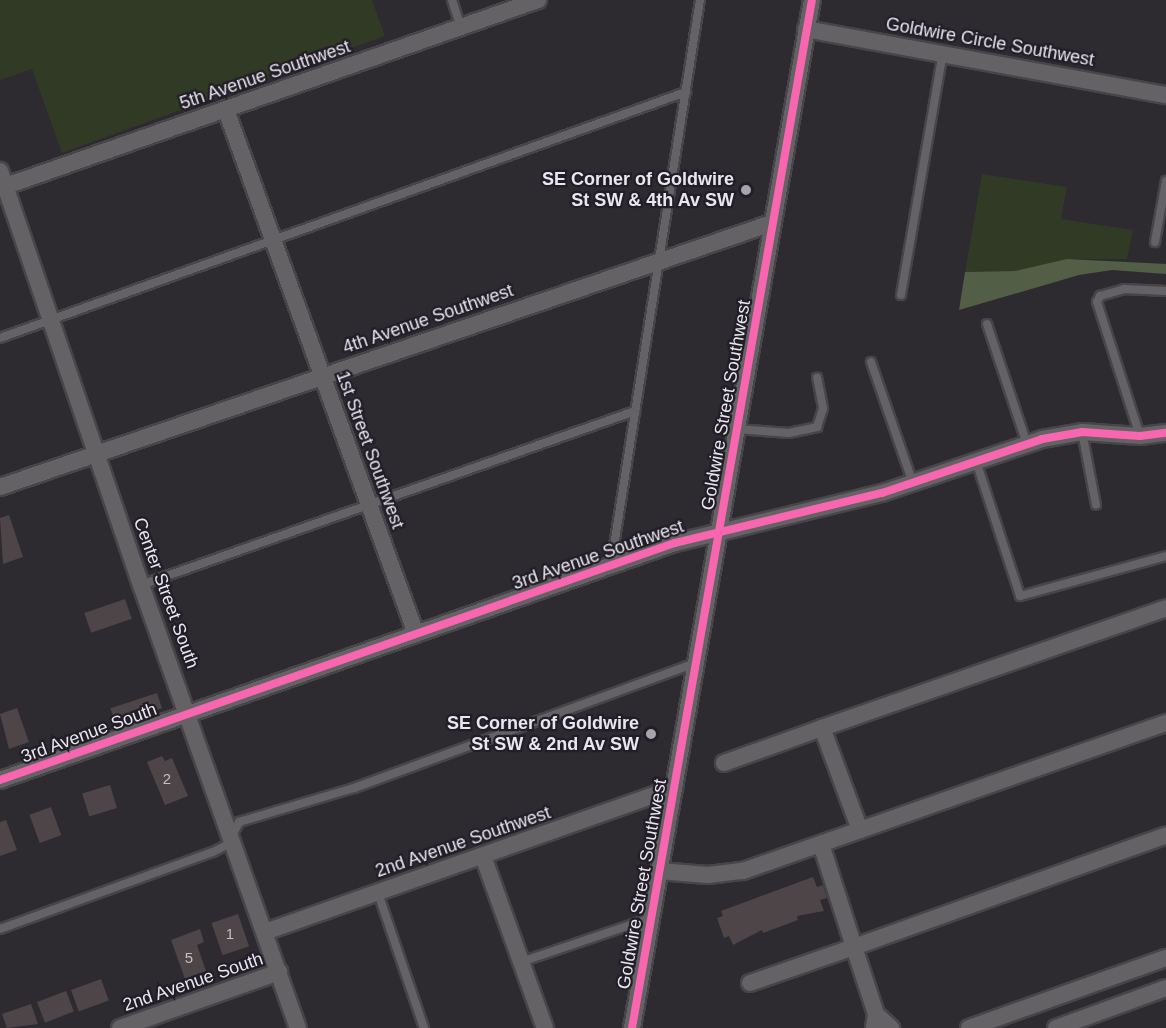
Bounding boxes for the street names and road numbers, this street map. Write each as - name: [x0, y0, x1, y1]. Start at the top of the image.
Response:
- street label: Goldwire Circle Southwest: [884, 13, 1096, 71]
- street label: 5th Avenue Southwest: [176, 36, 354, 114]
- street label: 4th Avenue Southwest: [339, 280, 517, 358]
- street label: Goldwire Street Southwest: [697, 298, 755, 512]
- street label: 1st Street Southwest: [331, 368, 409, 532]
- street label: Center Street South: [129, 515, 203, 671]
- street label: 3rd Avenue Southwest: [509, 515, 687, 595]
- street label: 3rd Avenue South: [18, 698, 160, 768]
- street label: Goldwire Street Southwest: [613, 777, 671, 991]
- street label: 2nd Avenue Southwest: [372, 802, 554, 882]
- street label: 2nd Avenue South: [120, 948, 266, 1016]

